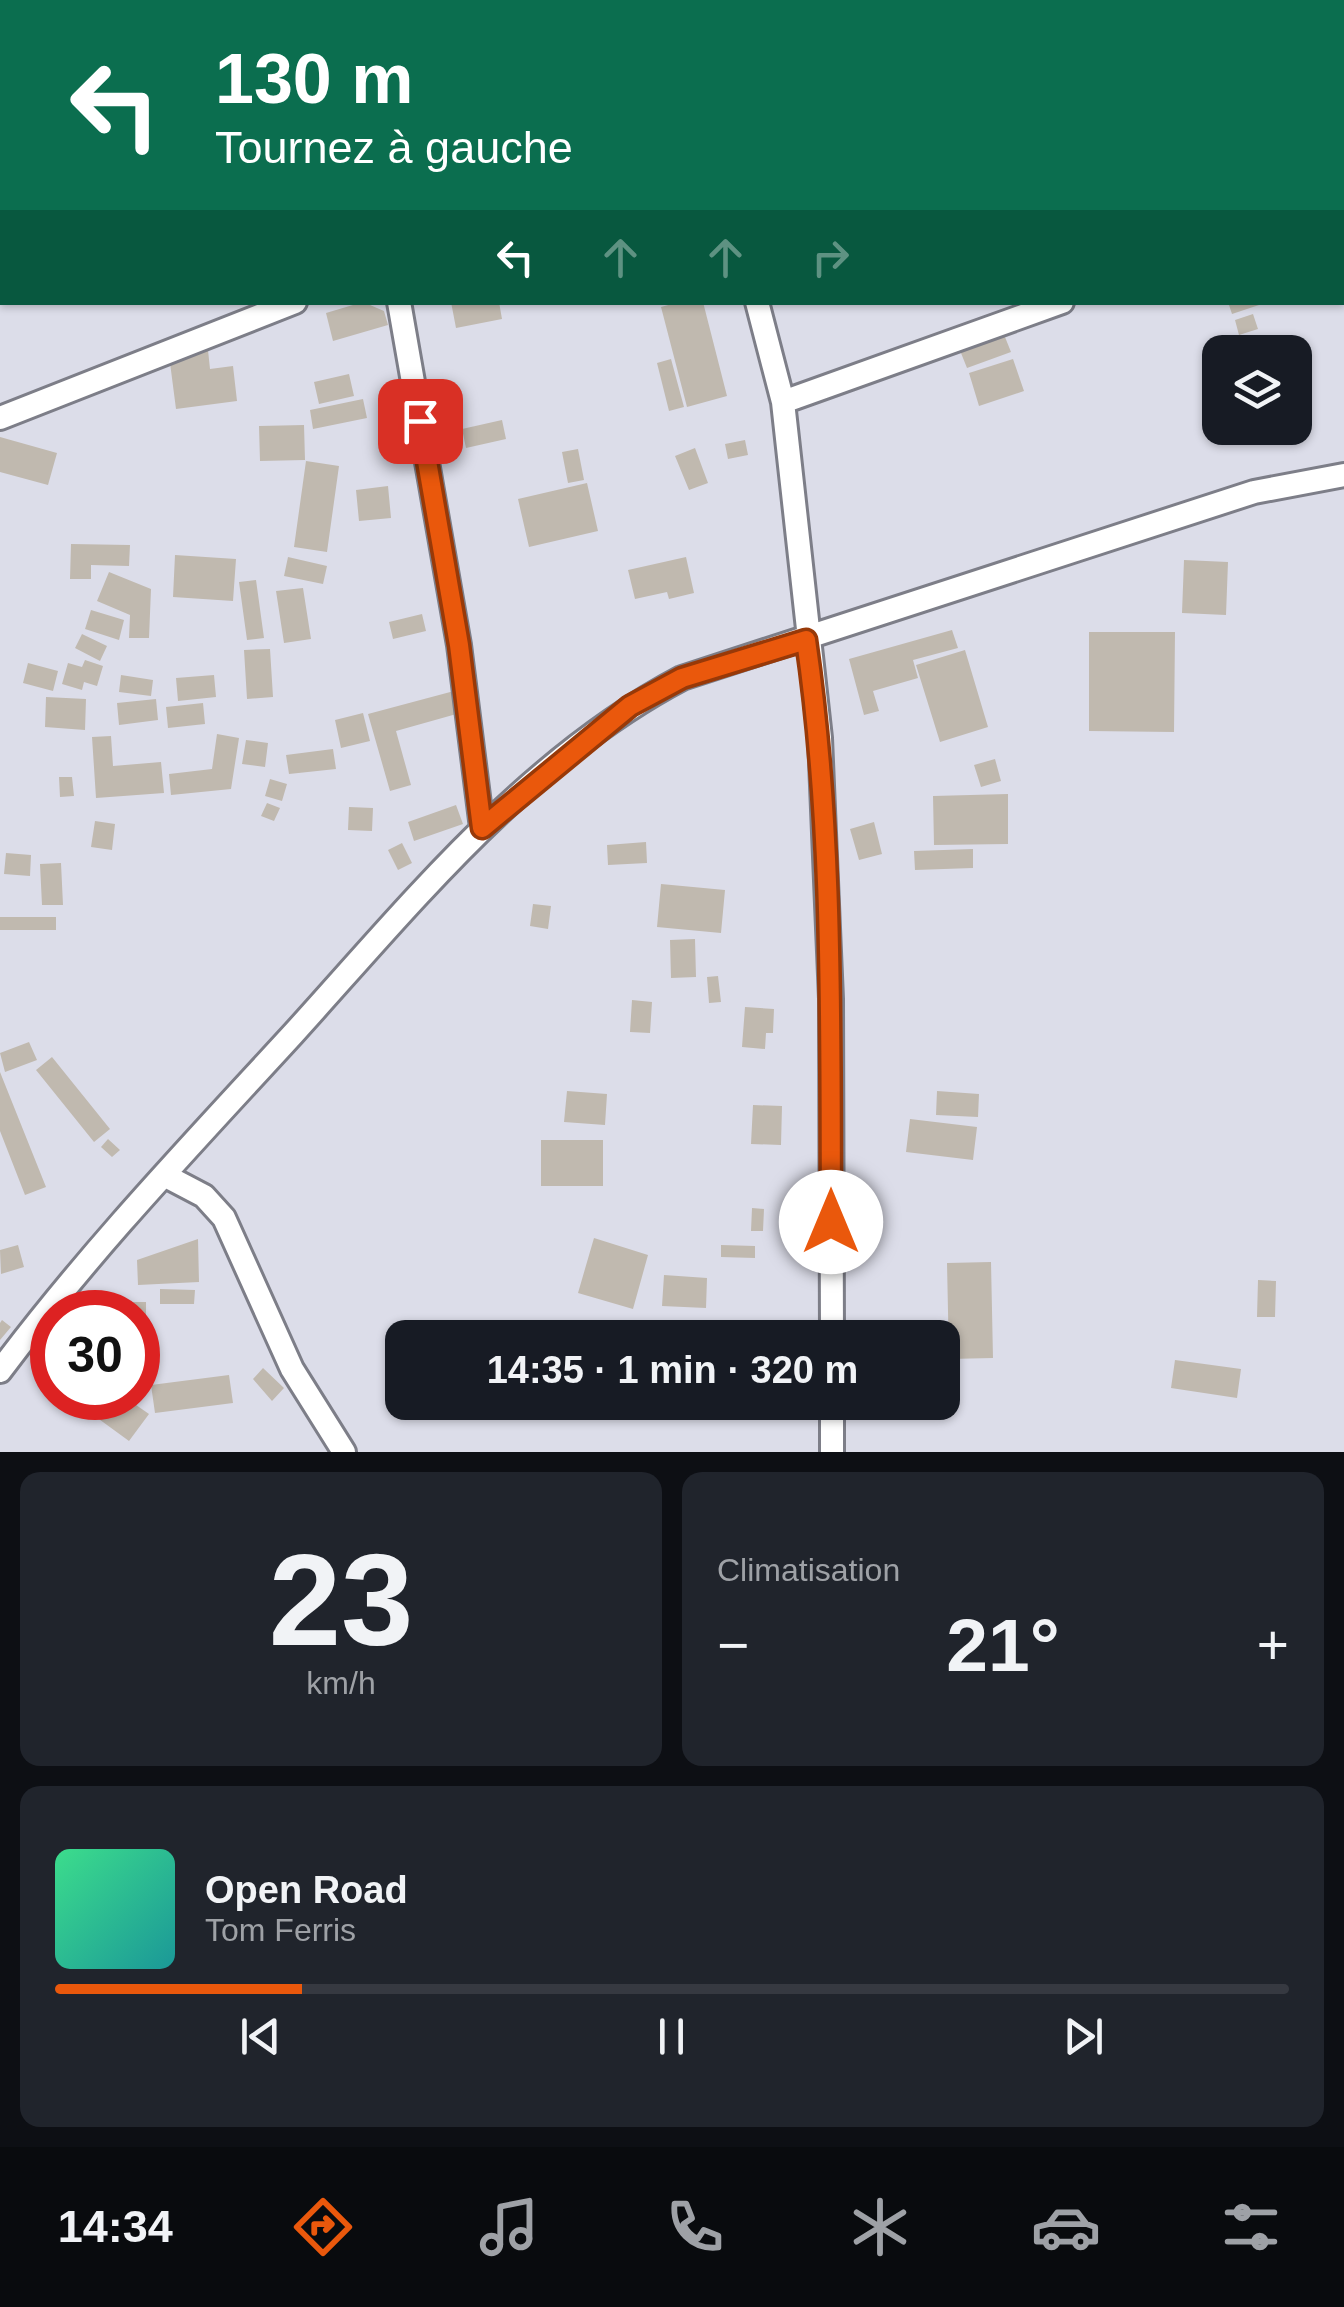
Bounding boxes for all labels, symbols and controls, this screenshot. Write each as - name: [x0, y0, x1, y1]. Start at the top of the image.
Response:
- icon: left: [50, 40, 180, 170]
- text: 130 m: [215, 40, 413, 118]
- text: Tournez à gauche: [215, 122, 573, 173]
- icon: left: [488, 230, 543, 285]
- icon: ahead: [593, 230, 648, 285]
- icon: ahead: [698, 230, 753, 285]
- icon: right: [803, 230, 858, 285]
- map controls: [1202, 335, 1312, 445]
- button: layers: [1202, 335, 1312, 445]
- pin: [378, 379, 463, 464]
- icon: arrive: [393, 394, 448, 449]
- position arrow: [779, 1170, 883, 1274]
- speed limit sign: 30: [30, 1290, 160, 1420]
- text: 14:35 · 1 min · 320 m: [487, 1349, 858, 1391]
- text: 23: [269, 1527, 413, 1673]
- text: Climatisation: [717, 1552, 900, 1588]
- text: 21°: [946, 1603, 1060, 1687]
- text: −: [717, 1614, 749, 1676]
- text: +: [1257, 1614, 1289, 1676]
- text: km/h: [306, 1665, 376, 1701]
- text: Open Road: [205, 1869, 408, 1911]
- text: Tom Ferris: [205, 1912, 356, 1948]
- icon: previous: [233, 2009, 288, 2064]
- icon: pause: [644, 2009, 699, 2064]
- icon: next: [1056, 2009, 1111, 2064]
- icon: directions: [288, 2192, 358, 2262]
- icon: music: [474, 2192, 544, 2262]
- icon: phone: [660, 2192, 730, 2262]
- icon: climate: [845, 2192, 915, 2262]
- icon: car: [1031, 2192, 1101, 2262]
- icon: filters: [1216, 2192, 1286, 2262]
- text: 14:34: [58, 2201, 173, 2252]

